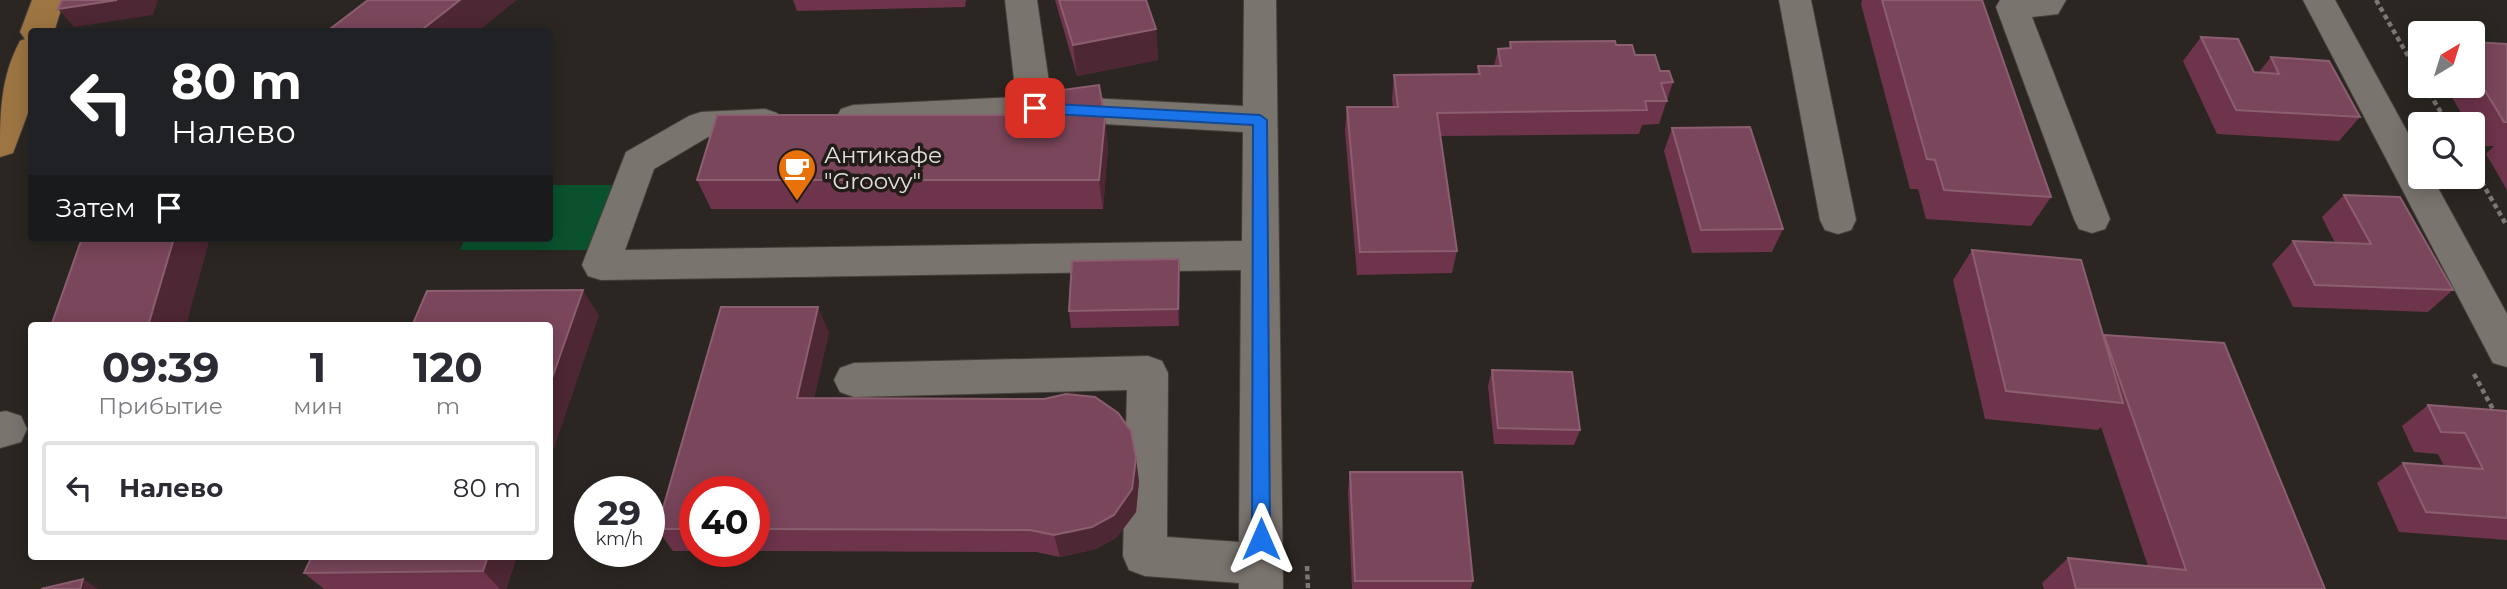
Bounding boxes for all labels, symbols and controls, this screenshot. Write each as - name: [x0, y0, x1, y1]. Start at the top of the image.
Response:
- north arrow: [2408, 21, 2485, 98]
- map controls: [2408, 21, 2485, 189]
- text: 80 m: [171, 52, 302, 111]
- icon: left: [56, 56, 147, 147]
- pin: [1005, 78, 1065, 138]
- icon: arrive: [1016, 89, 1054, 127]
- text: Налево: [171, 112, 296, 151]
- button: search: [2408, 112, 2485, 189]
- place label: Антикафе "Groovy": [824, 141, 942, 195]
- cafe icon: Антикафе "Groovy": [776, 147, 818, 202]
- icon: arrive: [150, 189, 188, 227]
- text: Затем: [56, 192, 136, 224]
- text: 09:39: [102, 341, 220, 393]
- text: 1: [310, 341, 326, 393]
- text: 120: [413, 341, 483, 393]
- text: Прибытие: [98, 392, 223, 420]
- text: мин: [293, 392, 343, 420]
- text: m: [436, 392, 460, 420]
- icon: left: [60, 469, 98, 507]
- text: Налево: [119, 472, 223, 504]
- text: 80 m: [453, 472, 521, 504]
- speed limit sign: 40: [679, 476, 770, 567]
- text: 29: [598, 491, 641, 534]
- position arrow: [1224, 502, 1298, 576]
- text: km/h: [595, 528, 644, 550]

